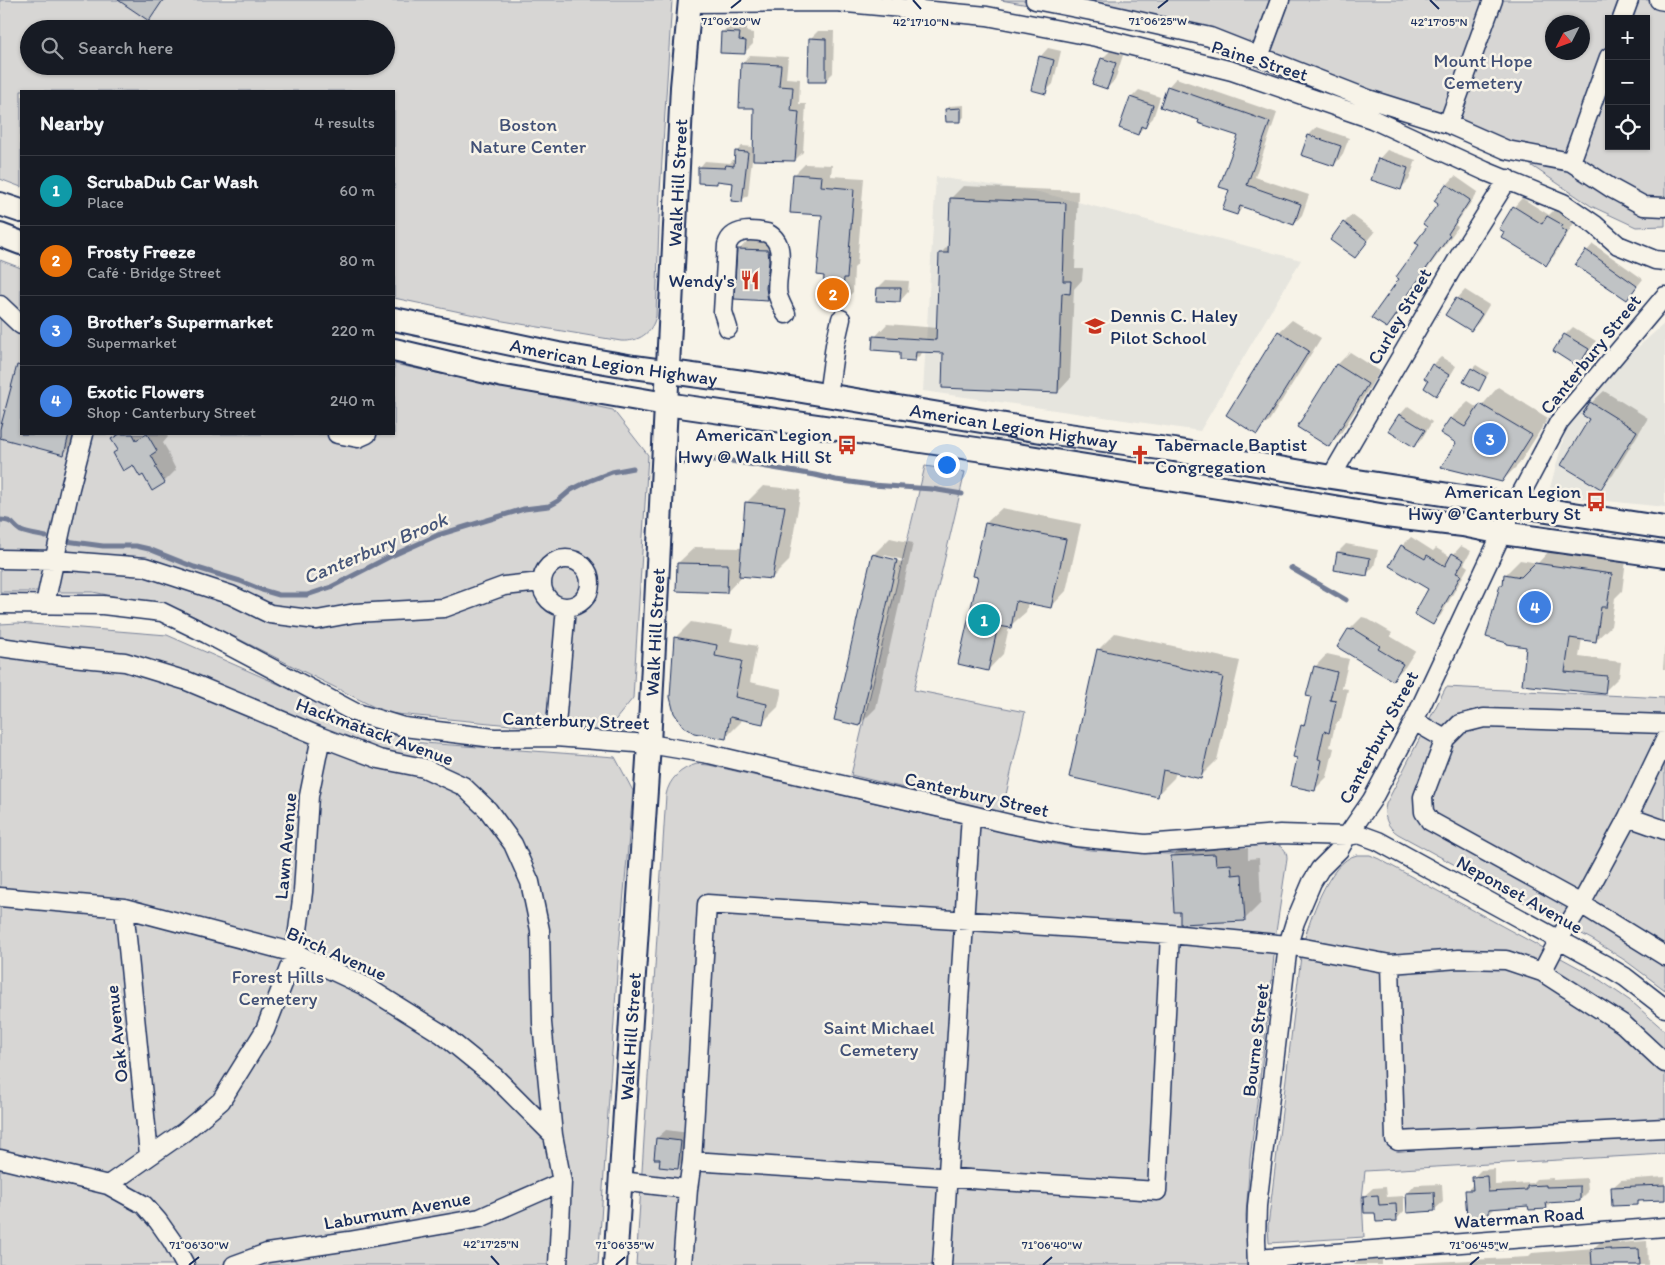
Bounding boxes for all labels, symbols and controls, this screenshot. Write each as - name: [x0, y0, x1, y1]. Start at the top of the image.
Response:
- text: 71°06'20"W: [701, 14, 761, 28]
- text: 71°06'25"W: [1129, 14, 1187, 28]
- text: 42°17'10"N: [893, 15, 949, 29]
- text: 42°17'05"N: [1411, 15, 1468, 29]
- north arrow: [1545, 15, 1590, 60]
- map controls: [1605, 15, 1650, 150]
- button: +: [1605, 15, 1650, 60]
- search box: [20, 20, 395, 75]
- icon: search: [38, 34, 66, 62]
- street label: Paine Street: [1209, 35, 1311, 86]
- text: Search here: [78, 36, 173, 59]
- park label: Mount Hope Cemetery: [1433, 49, 1533, 94]
- button: −: [1605, 60, 1650, 105]
- button: locate: [1605, 105, 1650, 150]
- text: Nearby: [40, 110, 104, 135]
- text: 4 results: [314, 113, 375, 132]
- park label: Boston Nature Center: [470, 113, 587, 158]
- street label: Walk Hill Street: [663, 118, 692, 248]
- text: ScrubaDub Car Wash: [87, 170, 258, 193]
- text: 1: [52, 181, 60, 200]
- text: 60 m: [340, 181, 375, 200]
- text: Place: [87, 193, 124, 212]
- text: Frosty Freeze: [87, 240, 196, 263]
- text: 2: [52, 251, 60, 270]
- text: 80 m: [339, 251, 375, 270]
- text: Café · Bridge Street: [87, 263, 221, 282]
- street label: Curley Street: [1362, 264, 1436, 369]
- place label: Wendy's: [668, 269, 735, 292]
- restaurant icon: Wendy's: [739, 269, 761, 291]
- pin: 2: [817, 275, 849, 313]
- street label: Canterbury Street: [1535, 290, 1646, 419]
- place label: Dennis C. Haley Pilot School: [1110, 304, 1238, 349]
- text: Brother’s Supermarket: [87, 310, 273, 333]
- school or university icon: Dennis C. Haley Pilot School: [1084, 315, 1106, 337]
- text: 3: [52, 321, 60, 340]
- text: 220 m: [331, 321, 375, 340]
- text: Supermarket: [87, 333, 177, 352]
- street label: American Legion Highway: [508, 333, 719, 390]
- text: Exotic Flowers: [87, 380, 204, 403]
- text: 4: [51, 391, 61, 410]
- text: 240 m: [330, 391, 375, 410]
- street label: American Legion Highway: [908, 398, 1119, 454]
- text: Shop · Canterbury Street: [87, 403, 256, 422]
- pin: 3: [1474, 420, 1506, 458]
- place label: American Legion Hwy @ Walk Hill St: [678, 423, 832, 468]
- place label: Tabernacle Baptist Congregation: [1155, 433, 1307, 478]
- bus stop icon: American Legion Hwy @ Walk Hill St: [836, 434, 858, 456]
- church icon: Tabernacle Baptist Congregation: [1129, 444, 1151, 466]
- your location: [934, 452, 960, 478]
- place label: American Legion Hwy @ Canterbury St: [1408, 480, 1581, 525]
- bus stop icon: American Legion Hwy @ Canterbury St: [1585, 491, 1607, 513]
- water label: Canterbury Brook: [299, 506, 452, 589]
- street label: Walk Hill Street: [640, 568, 670, 697]
- pin: 4: [1519, 588, 1551, 626]
- pin: 1: [968, 601, 1000, 639]
- street label: Canterbury Street: [1334, 667, 1423, 808]
- street label: Hackmatack Avenue: [293, 692, 457, 771]
- street label: Canterbury Street: [502, 706, 650, 735]
- street label: Canterbury Street: [902, 767, 1051, 822]
- street label: Lawn Avenue: [269, 792, 302, 900]
- street label: Neponset Avenue: [1452, 850, 1587, 939]
- street label: Birch Avenue: [283, 921, 390, 986]
- park label: Forest Hills Cemetery: [232, 965, 324, 1010]
- street label: Walk Hill Street: [615, 972, 646, 1101]
- street label: Bourne Street: [1237, 982, 1274, 1098]
- street label: Oak Avenue: [100, 984, 133, 1084]
- park label: Saint Michael Cemetery: [823, 1016, 935, 1061]
- street label: Laburnum Avenue: [322, 1186, 472, 1235]
- street label: Waterman Road: [1453, 1201, 1585, 1234]
- text: 42°17'25"N: [463, 1237, 519, 1251]
- text: 71°06'30"W: [169, 1238, 229, 1252]
- text: 71°06'35"W: [596, 1238, 654, 1252]
- text: 71°06'40"W: [1022, 1238, 1082, 1252]
- text: 71°06'45"W: [1449, 1238, 1509, 1252]

